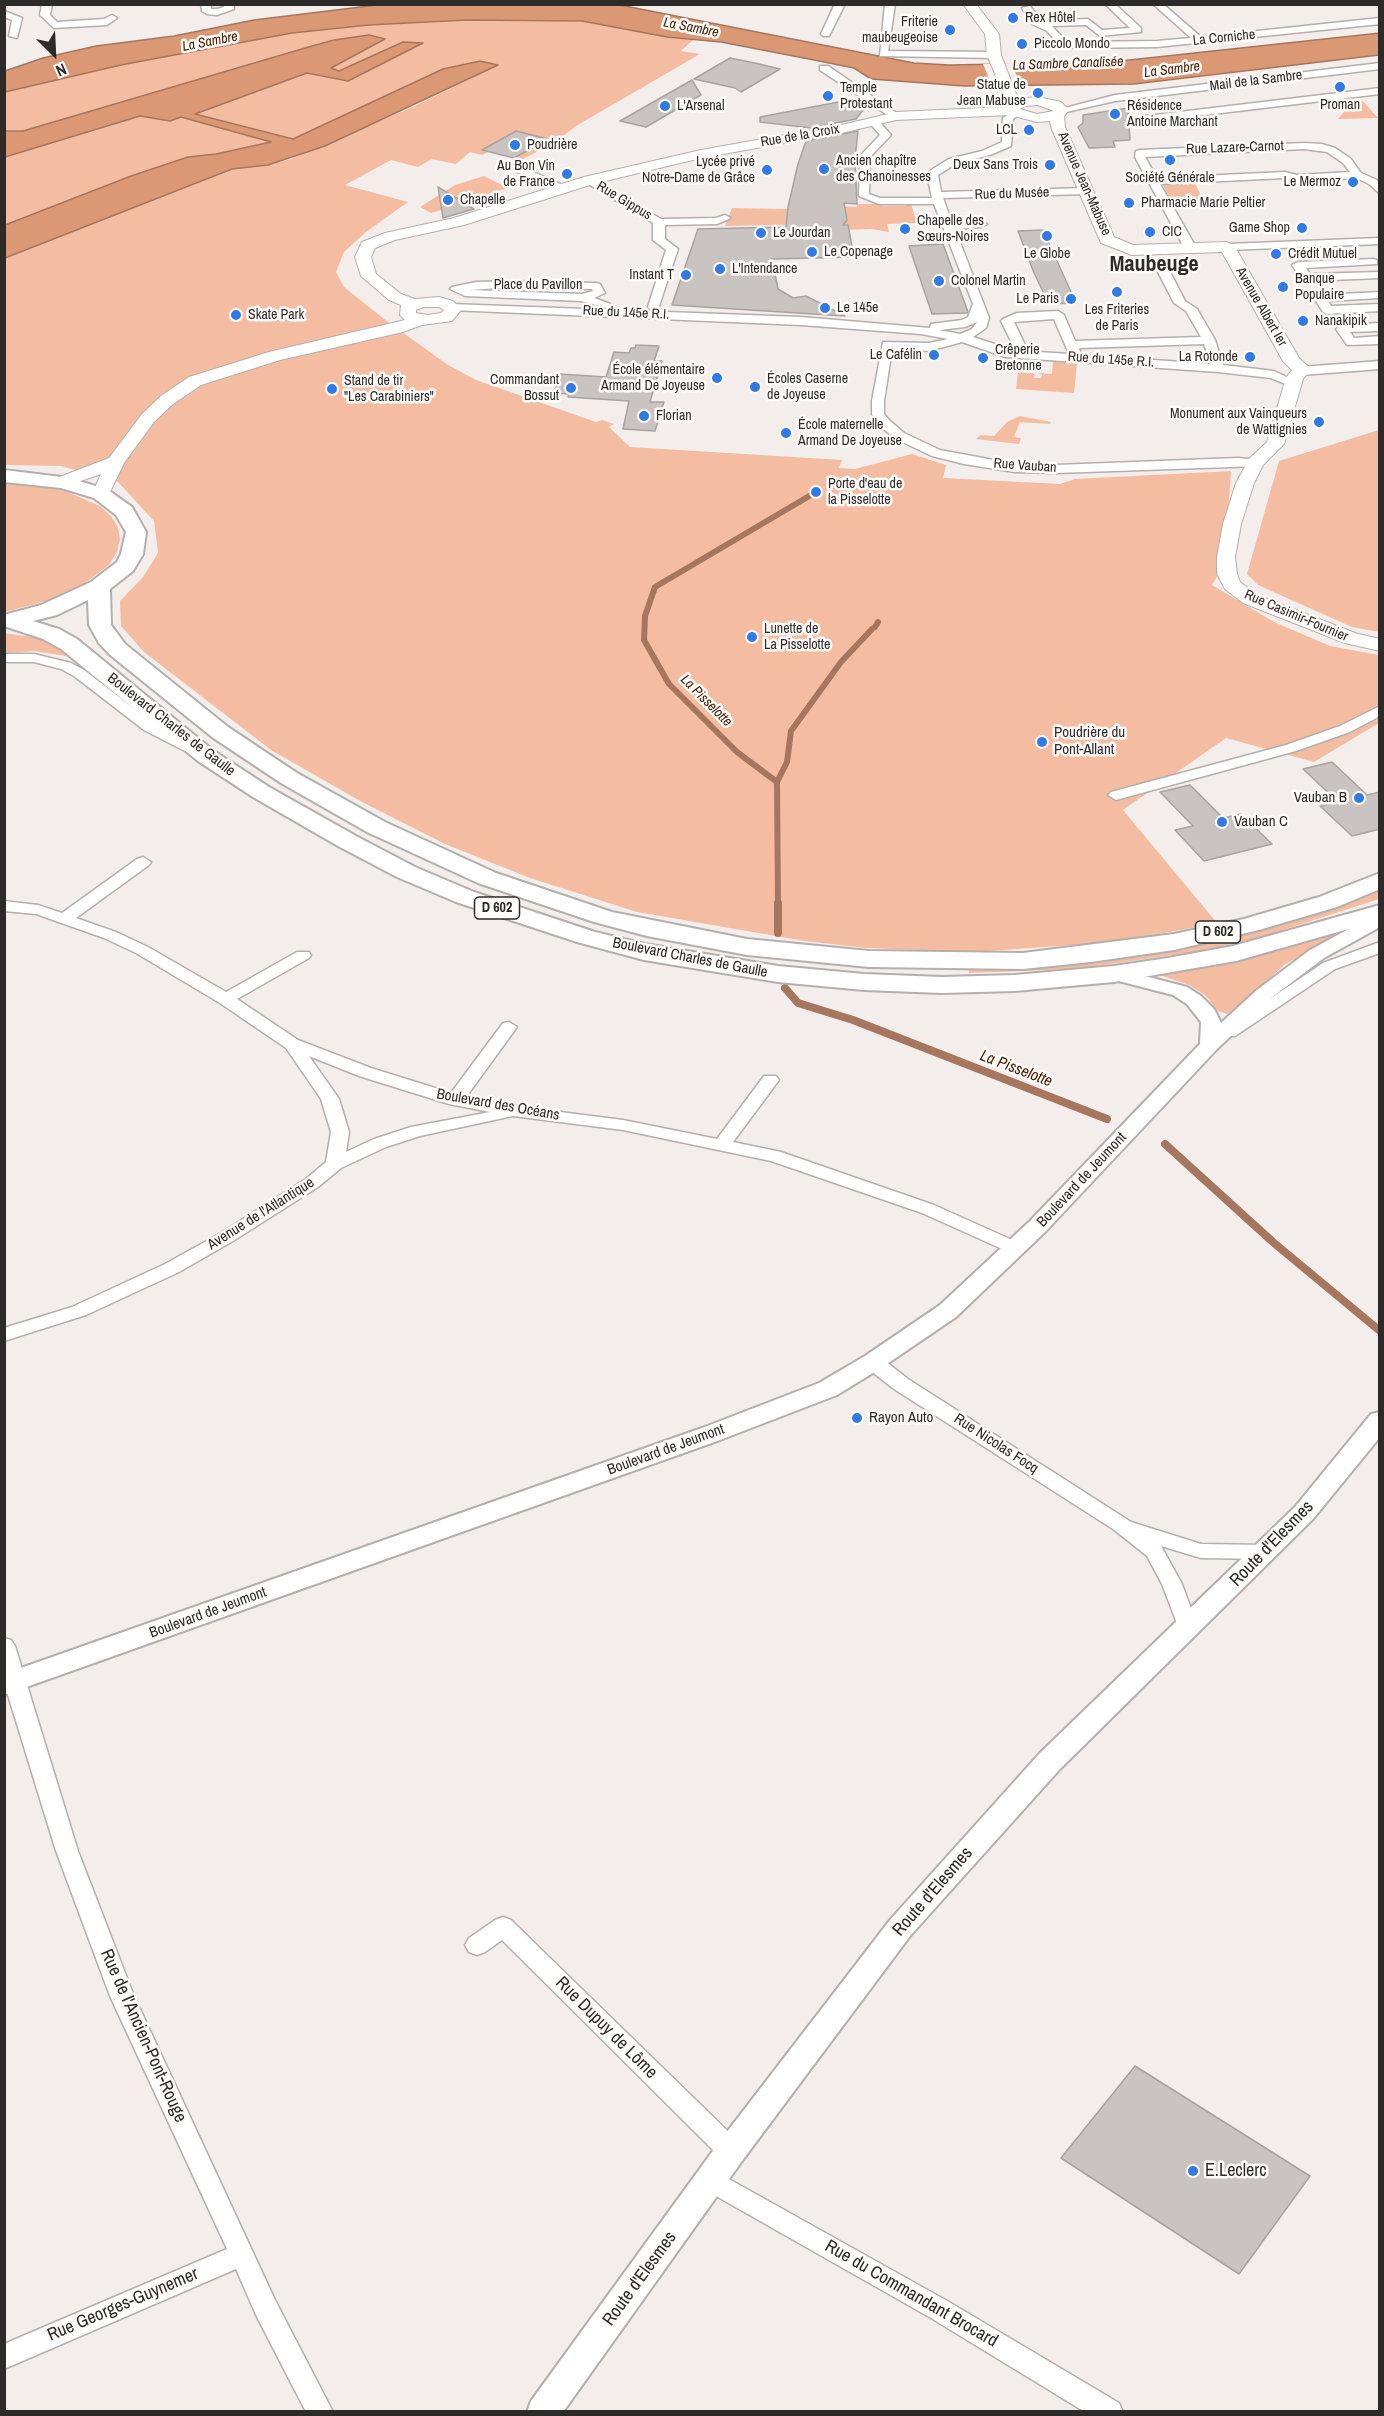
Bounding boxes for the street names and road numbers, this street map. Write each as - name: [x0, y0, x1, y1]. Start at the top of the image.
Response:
- street label: La Corniche: [1192, 26, 1256, 50]
- street label: Mail de la Sambre: [1209, 67, 1303, 95]
- street label: Rue de la Croix: [759, 121, 841, 151]
- street label: Avenue Jean-Mabuse: [1054, 130, 1114, 238]
- street label: Rue Lazare-Carnot: [1186, 138, 1284, 158]
- street label: Rue Gippus: [593, 178, 655, 224]
- street label: Rue du Musée: [974, 184, 1050, 204]
- street label: Avenue Albert Ier: [1232, 264, 1290, 350]
- street label: Place du Pavillon: [494, 277, 582, 293]
- street label: Rue du 145e R.I.: [582, 302, 670, 324]
- street label: Rue du 145e R.I.: [1067, 349, 1155, 371]
- street label: Rue Vauban: [993, 455, 1057, 477]
- street label: Rue Casimir-Fournier: [1242, 587, 1350, 645]
- street label: Boulevard Charles de Gaulle: [104, 670, 238, 780]
- road number: D 602: [474, 897, 520, 919]
- road number: D 602: [1196, 921, 1240, 943]
- street label: Boulevard Charles de Gaulle: [611, 934, 769, 982]
- street label: Boulevard des Océans: [435, 1085, 561, 1125]
- street label: Boulevard de Jeumont: [1033, 1129, 1131, 1231]
- street label: Avenue de l'Atlantique: [204, 1174, 318, 1254]
- street label: Rue Nicolas Focq: [950, 1410, 1042, 1478]
- street label: Boulevard de Jeumont: [605, 1420, 727, 1480]
- street label: Route d'Elesmes: [1226, 1497, 1318, 1591]
- street label: Boulevard de Jeumont: [147, 1583, 269, 1643]
- street label: Route d'Elesmes: [888, 1843, 978, 1941]
- street label: Rue de l'Ancien-Pont-Rouge: [95, 1946, 191, 2126]
- street label: Rue Dupuy de Lôme: [550, 1972, 662, 2084]
- street label: Route d'Elesmes: [599, 2228, 681, 2330]
- street label: Rue du Commandant Brocard: [821, 2236, 1001, 2352]
- street label: Rue Georges-Guynemer: [44, 2263, 202, 2347]

